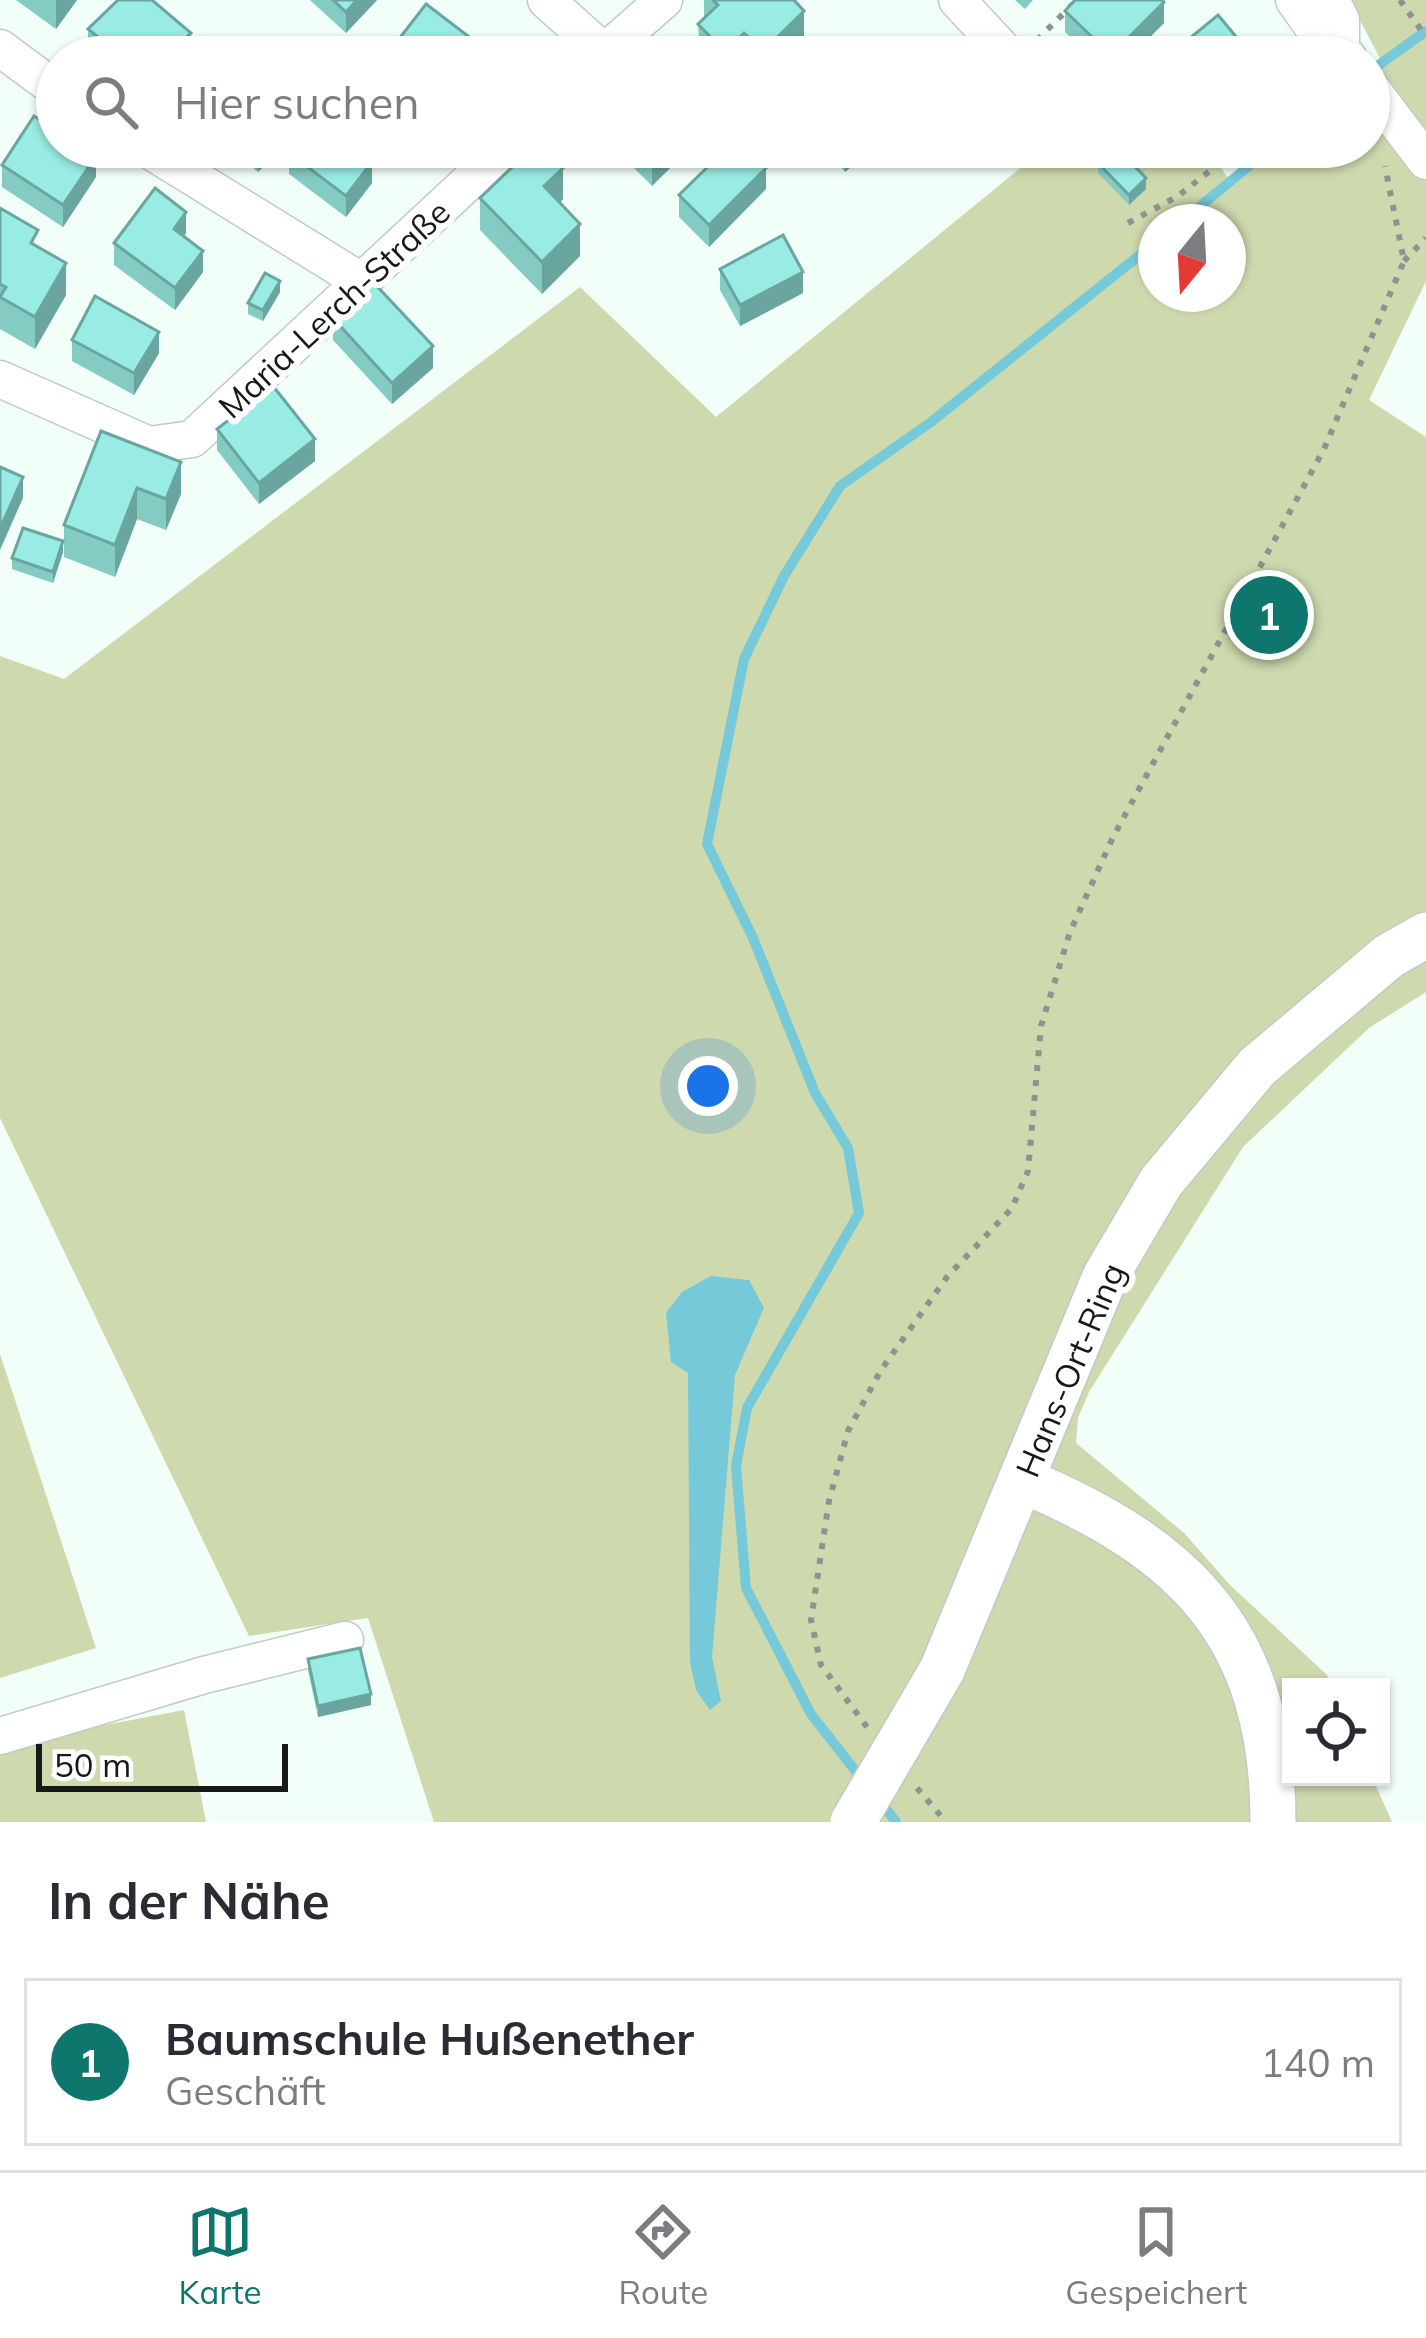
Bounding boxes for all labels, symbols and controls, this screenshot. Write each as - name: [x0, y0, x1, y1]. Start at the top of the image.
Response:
- search box: [36, 36, 1390, 168]
- icon: search: [78, 69, 144, 135]
- text: Hier suchen: [174, 74, 420, 130]
- street label: Maria-Lerch-Straße: [210, 191, 458, 426]
- north arrow: [1138, 204, 1246, 312]
- pin: 1: [1230, 570, 1308, 660]
- your location: [678, 1056, 738, 1116]
- street label: Hans-Ort-Ring: [1006, 1257, 1133, 1483]
- map controls: [1282, 1678, 1390, 1786]
- button: locate: [1282, 1678, 1390, 1786]
- scale bar: [36, 1738, 288, 1791]
- text: 50 m: [54, 1744, 131, 1785]
- text: In der Nähe: [48, 1868, 330, 1932]
- text: Baumschule Hußenether: [165, 2010, 694, 2066]
- text: 1: [78, 2038, 102, 2087]
- text: 140 m: [1260, 2038, 1375, 2087]
- text: Geschäft: [165, 2066, 326, 2115]
- tab: Karte: [179, 2199, 261, 2312]
- tab: Route: [619, 2199, 708, 2312]
- tab: Gespeichert: [1065, 2199, 1247, 2312]

